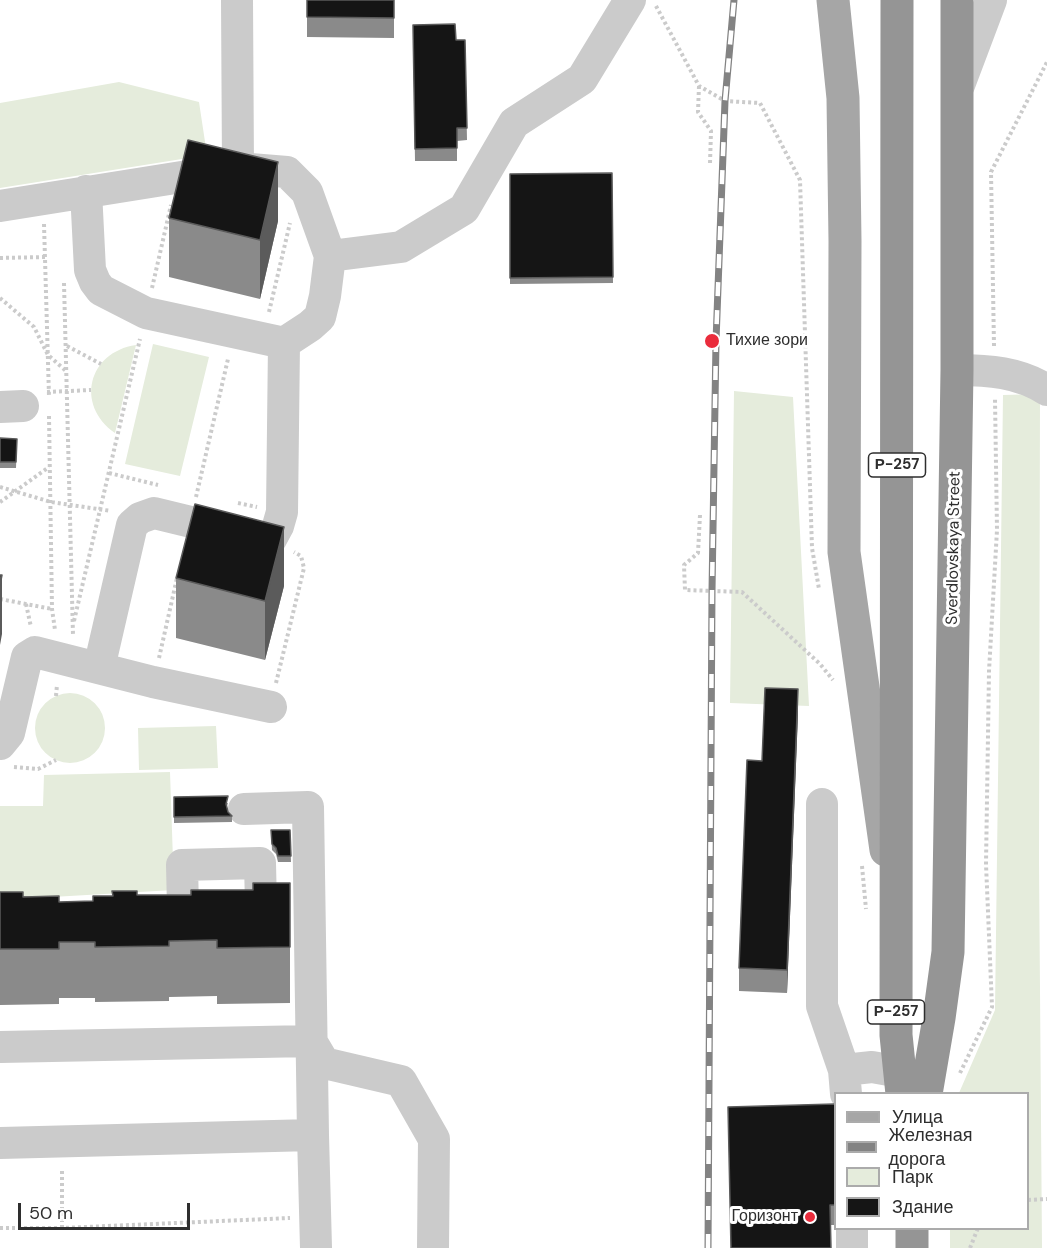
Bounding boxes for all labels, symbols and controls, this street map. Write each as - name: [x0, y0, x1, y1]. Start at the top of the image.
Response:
- place label: Тихие зори: [726, 331, 808, 351]
- marker: Тихие зори: [703, 332, 721, 350]
- road number: Р-257: [868, 453, 926, 477]
- street label: Sverdlovskaya Street: [943, 471, 965, 625]
- road number: Р-257: [868, 1000, 924, 1024]
- legend: [834, 1092, 1029, 1230]
- text: Улица: [892, 1105, 943, 1129]
- text: Железная дорога: [889, 1123, 972, 1171]
- text: Парк: [892, 1165, 933, 1189]
- scale bar: [21, 1191, 194, 1229]
- text: Здание: [892, 1195, 953, 1219]
- text: 50 m: [29, 1201, 73, 1225]
- place label: Горизонт: [731, 1207, 798, 1227]
- marker: Горизонт: [803, 1210, 817, 1224]

